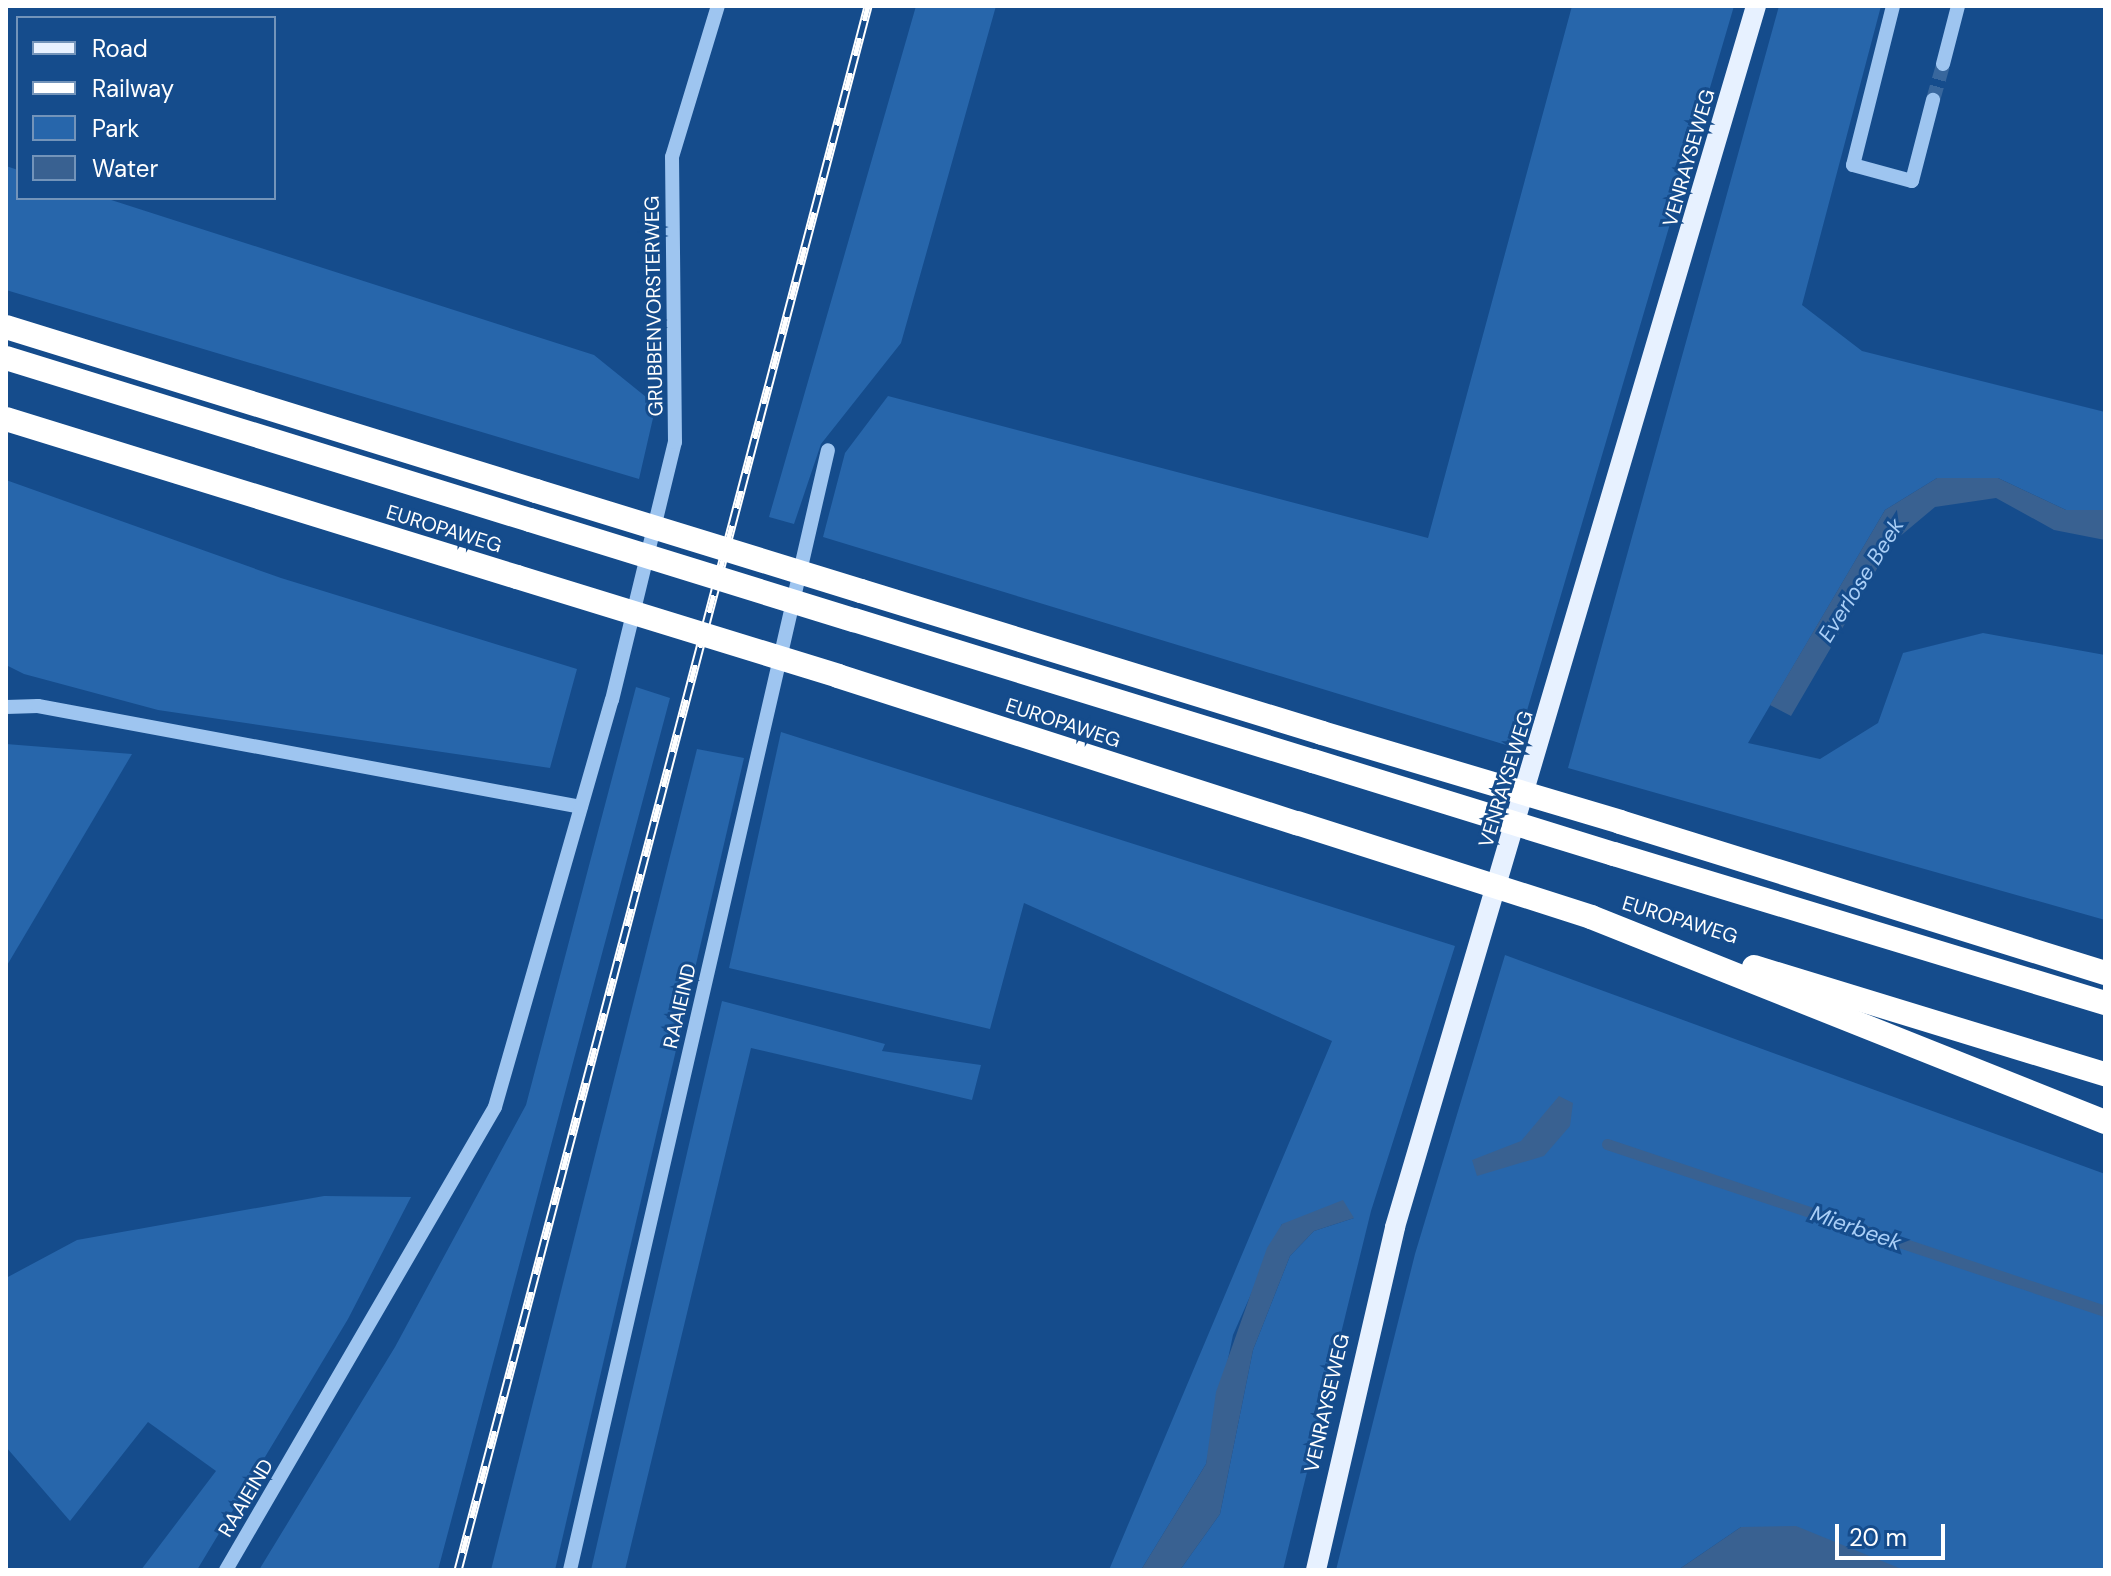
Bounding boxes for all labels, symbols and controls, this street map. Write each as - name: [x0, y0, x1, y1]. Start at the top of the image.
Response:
- legend: [16, 16, 276, 200]
- text: Road: [92, 33, 148, 64]
- text: Railway: [92, 73, 174, 104]
- street label: VENRAYSEWEG: [1658, 87, 1720, 229]
- text: Park: [92, 113, 139, 144]
- text: Water: [92, 153, 158, 184]
- street label: GRUBBENVORSTERWEG: [640, 195, 668, 417]
- street label: EUROPAWEG: [383, 500, 505, 558]
- water label: Everlose Beek: [1812, 513, 1910, 647]
- street label: EUROPAWEG: [1003, 693, 1123, 753]
- street label: VENRAYSEWEG: [1474, 708, 1538, 850]
- street label: EUROPAWEG: [1619, 891, 1741, 949]
- street label: RAAIEIND: [659, 961, 701, 1051]
- water label: Mierbeek: [1807, 1200, 1905, 1256]
- street label: VENRAYSEWEG: [1299, 1331, 1355, 1475]
- street label: RAAIEIND: [213, 1455, 279, 1541]
- scale bar: [1839, 1508, 1949, 1558]
- text: 20 m: [1849, 1522, 1907, 1553]

